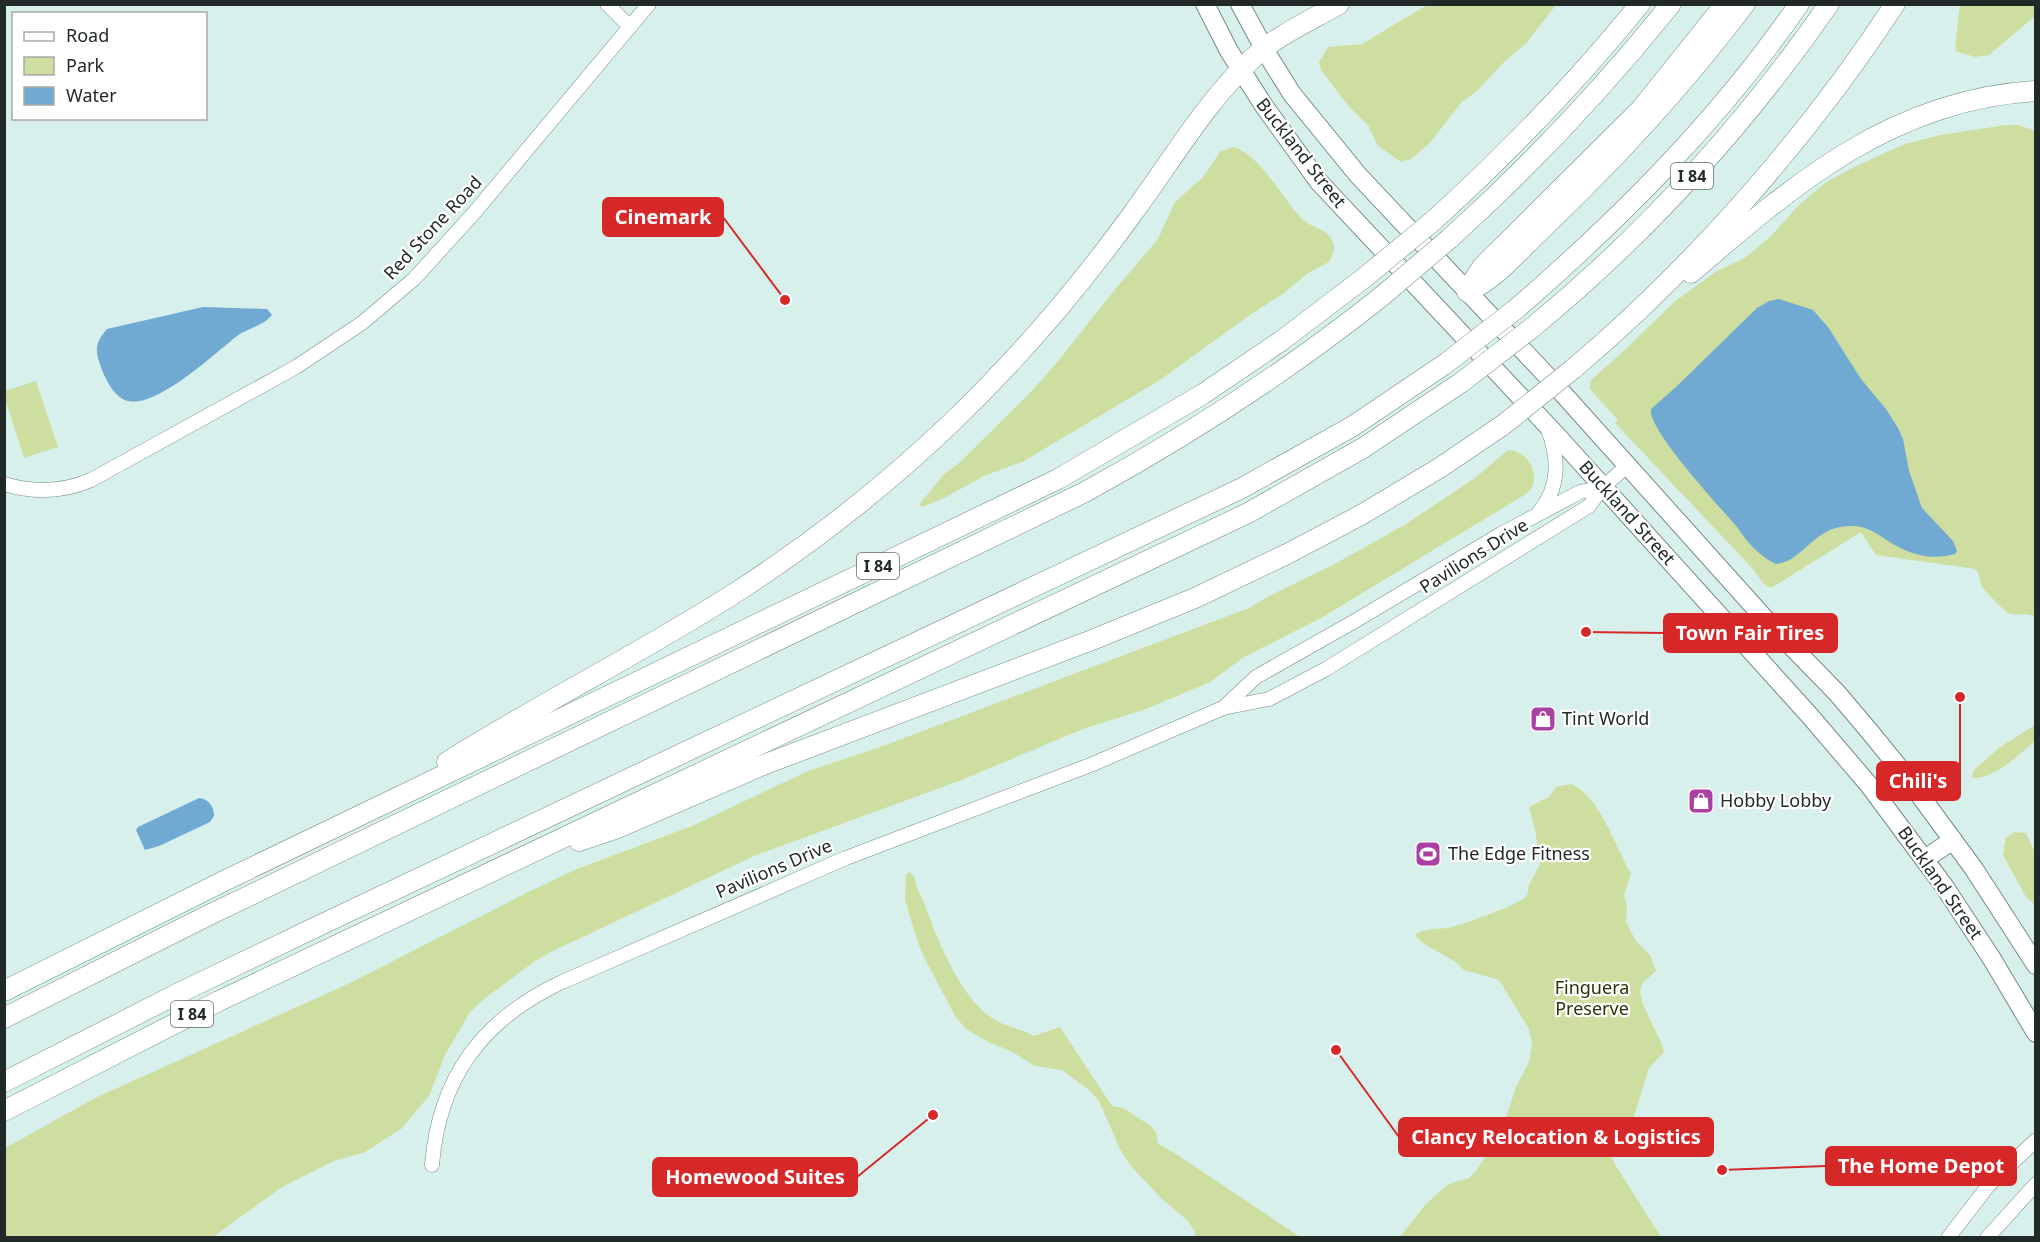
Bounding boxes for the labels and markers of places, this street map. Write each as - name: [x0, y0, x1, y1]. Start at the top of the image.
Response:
- callout: Cinemark: [603, 198, 723, 236]
- callout: Town Fair Tires: [1664, 614, 1837, 652]
- shop icon: Tint World: [1528, 704, 1558, 734]
- place label: Tint World: [1562, 706, 1649, 730]
- callout: Chili's: [1877, 762, 1960, 800]
- shop icon: Hobby Lobby: [1686, 786, 1716, 816]
- place label: Hobby Lobby: [1720, 788, 1832, 812]
- sports icon: The Edge Fitness: [1413, 839, 1443, 869]
- place label: The Edge Fitness: [1448, 841, 1590, 865]
- callout: Clancy Relocation & Logistics: [1399, 1118, 1713, 1156]
- callout: The Home Depot: [1826, 1147, 2016, 1185]
- callout: Homewood Suites: [653, 1158, 857, 1196]

